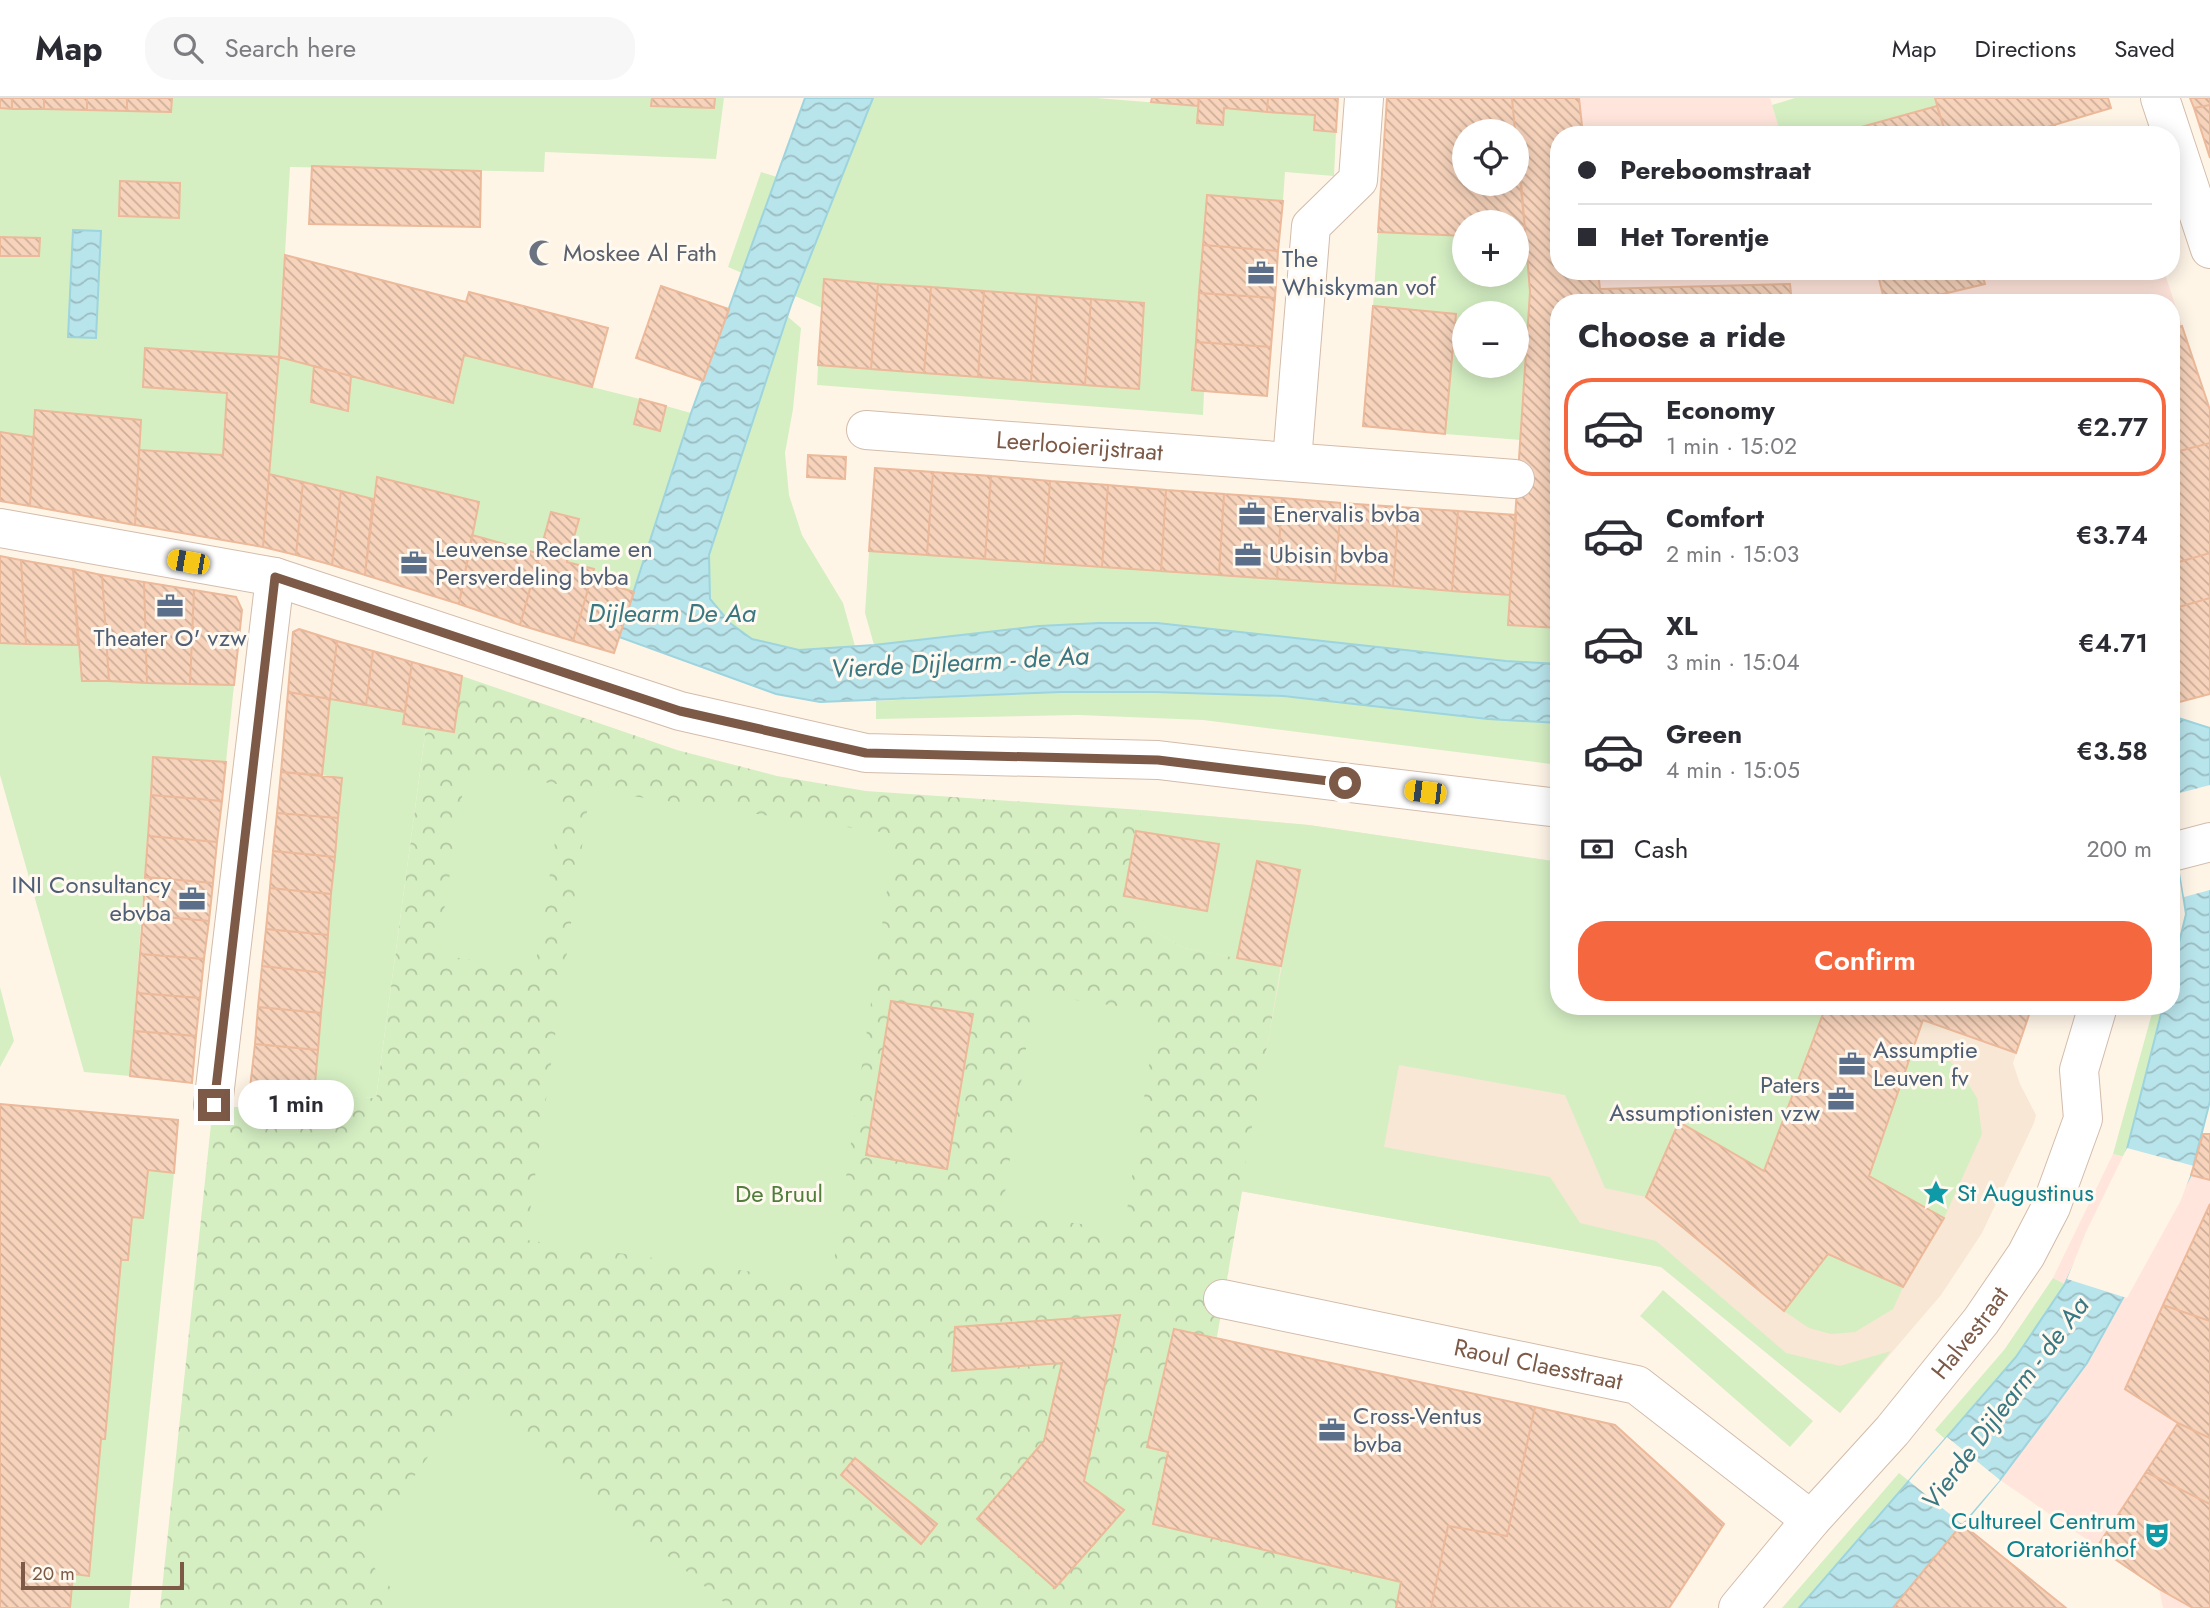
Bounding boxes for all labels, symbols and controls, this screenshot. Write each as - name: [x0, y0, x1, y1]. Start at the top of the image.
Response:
- search box: [145, 17, 635, 80]
- text: Map: [35, 25, 103, 72]
- icon: search: [169, 29, 207, 67]
- text: Search here: [225, 29, 356, 67]
- text: Map: [1892, 31, 1937, 66]
- text: Directions: [1975, 31, 2076, 66]
- text: Saved: [2114, 31, 2175, 66]
- map controls: [1452, 119, 1529, 378]
- button: locate: [1452, 119, 1529, 196]
- text: Pereboomstraat: [1620, 151, 1811, 189]
- button: +: [1452, 210, 1529, 287]
- text: Het Torentje: [1620, 218, 1769, 256]
- place label: Moskee Al Fath: [563, 235, 717, 270]
- mosque icon: Moskee Al Fath: [527, 238, 557, 268]
- place label: The Whiskyman vof: [1282, 241, 1437, 304]
- office icon: The Whiskyman vof: [1246, 258, 1276, 288]
- button: −: [1452, 301, 1529, 378]
- text: Choose a ride: [1578, 313, 1786, 359]
- text: Economy: [1666, 391, 1775, 429]
- icon: car: [1582, 396, 1645, 459]
- text: €2.77: [2077, 408, 2148, 446]
- street label: Leerlooierijstraat: [995, 422, 1164, 469]
- text: 1 min · 15:02: [1666, 429, 1797, 463]
- place label: Enervalis bvba: [1273, 496, 1420, 531]
- office icon: Enervalis bvba: [1237, 499, 1267, 529]
- text: Comfort: [1666, 499, 1764, 537]
- icon: car: [1582, 504, 1645, 567]
- text: €3.74: [2076, 516, 2148, 554]
- place label: Leuvense Reclame en Persverdeling bvba: [435, 531, 653, 594]
- place label: Ubisin bvba: [1269, 537, 1389, 572]
- text: 2 min · 15:03: [1666, 537, 1799, 571]
- office icon: Ubisin bvba: [1233, 540, 1263, 570]
- car: [166, 548, 211, 576]
- office icon: Leuvense Reclame en Persverdeling bvba: [399, 548, 429, 578]
- office icon: Theater O' vzw: [155, 591, 185, 621]
- water label: Dijlearm De Aa: [588, 594, 757, 632]
- text: XL: [1666, 607, 1698, 645]
- icon: car: [1582, 612, 1645, 675]
- place label: Theater O' vzw: [93, 620, 247, 655]
- text: €4.71: [2078, 624, 2148, 662]
- water label: Vierde Dijlearm - de Aa: [830, 636, 1091, 688]
- text: 3 min · 15:04: [1666, 645, 1800, 679]
- text: Green: [1666, 715, 1742, 753]
- icon: car: [1582, 720, 1645, 783]
- text: €3.58: [2076, 732, 2148, 770]
- text: 4 min · 15:05: [1666, 753, 1800, 787]
- route start: [1329, 767, 1361, 799]
- car: [1403, 779, 1448, 805]
- icon: cash: [1578, 830, 1616, 868]
- text: Cash: [1634, 830, 1688, 868]
- text: 200 m: [2086, 832, 2152, 866]
- place label: INI Consultancy ebvba: [12, 867, 171, 930]
- office icon: INI Consultancy ebvba: [177, 884, 207, 914]
- button: Confirm: [1578, 921, 2152, 1001]
- place label: Assumptie Leuven fv: [1873, 1032, 1978, 1095]
- office icon: Assumptie Leuven fv: [1837, 1049, 1867, 1079]
- place label: Paters Assumptionisten vzw: [1609, 1067, 1821, 1130]
- callout: 1 min: [238, 1080, 354, 1130]
- office icon: Paters Assumptionisten vzw: [1826, 1084, 1856, 1114]
- text: 1 min: [268, 1087, 324, 1121]
- route end: [198, 1089, 230, 1121]
- place label: St Augustinus: [1957, 1175, 2094, 1210]
- park label: De Bruul: [735, 1176, 823, 1211]
- place icon: St Augustinus: [1921, 1178, 1951, 1208]
- street label: Halvestraat: [1922, 1279, 2017, 1387]
- water label: Vierde Dijlearm - de Aa: [1912, 1288, 2098, 1518]
- street label: Raoul Claesstraat: [1451, 1329, 1626, 1399]
- place label: Cross-Ventus bvba: [1353, 1398, 1482, 1461]
- office icon: Cross-Ventus bvba: [1317, 1415, 1347, 1445]
- place label: Cultureel Centrum Oratoriënhof: [1951, 1503, 2137, 1566]
- theatre icon: Cultureel Centrum Oratoriënhof: [2142, 1520, 2172, 1550]
- scale bar: [21, 1559, 184, 1591]
- text: 20 m: [32, 1560, 75, 1587]

